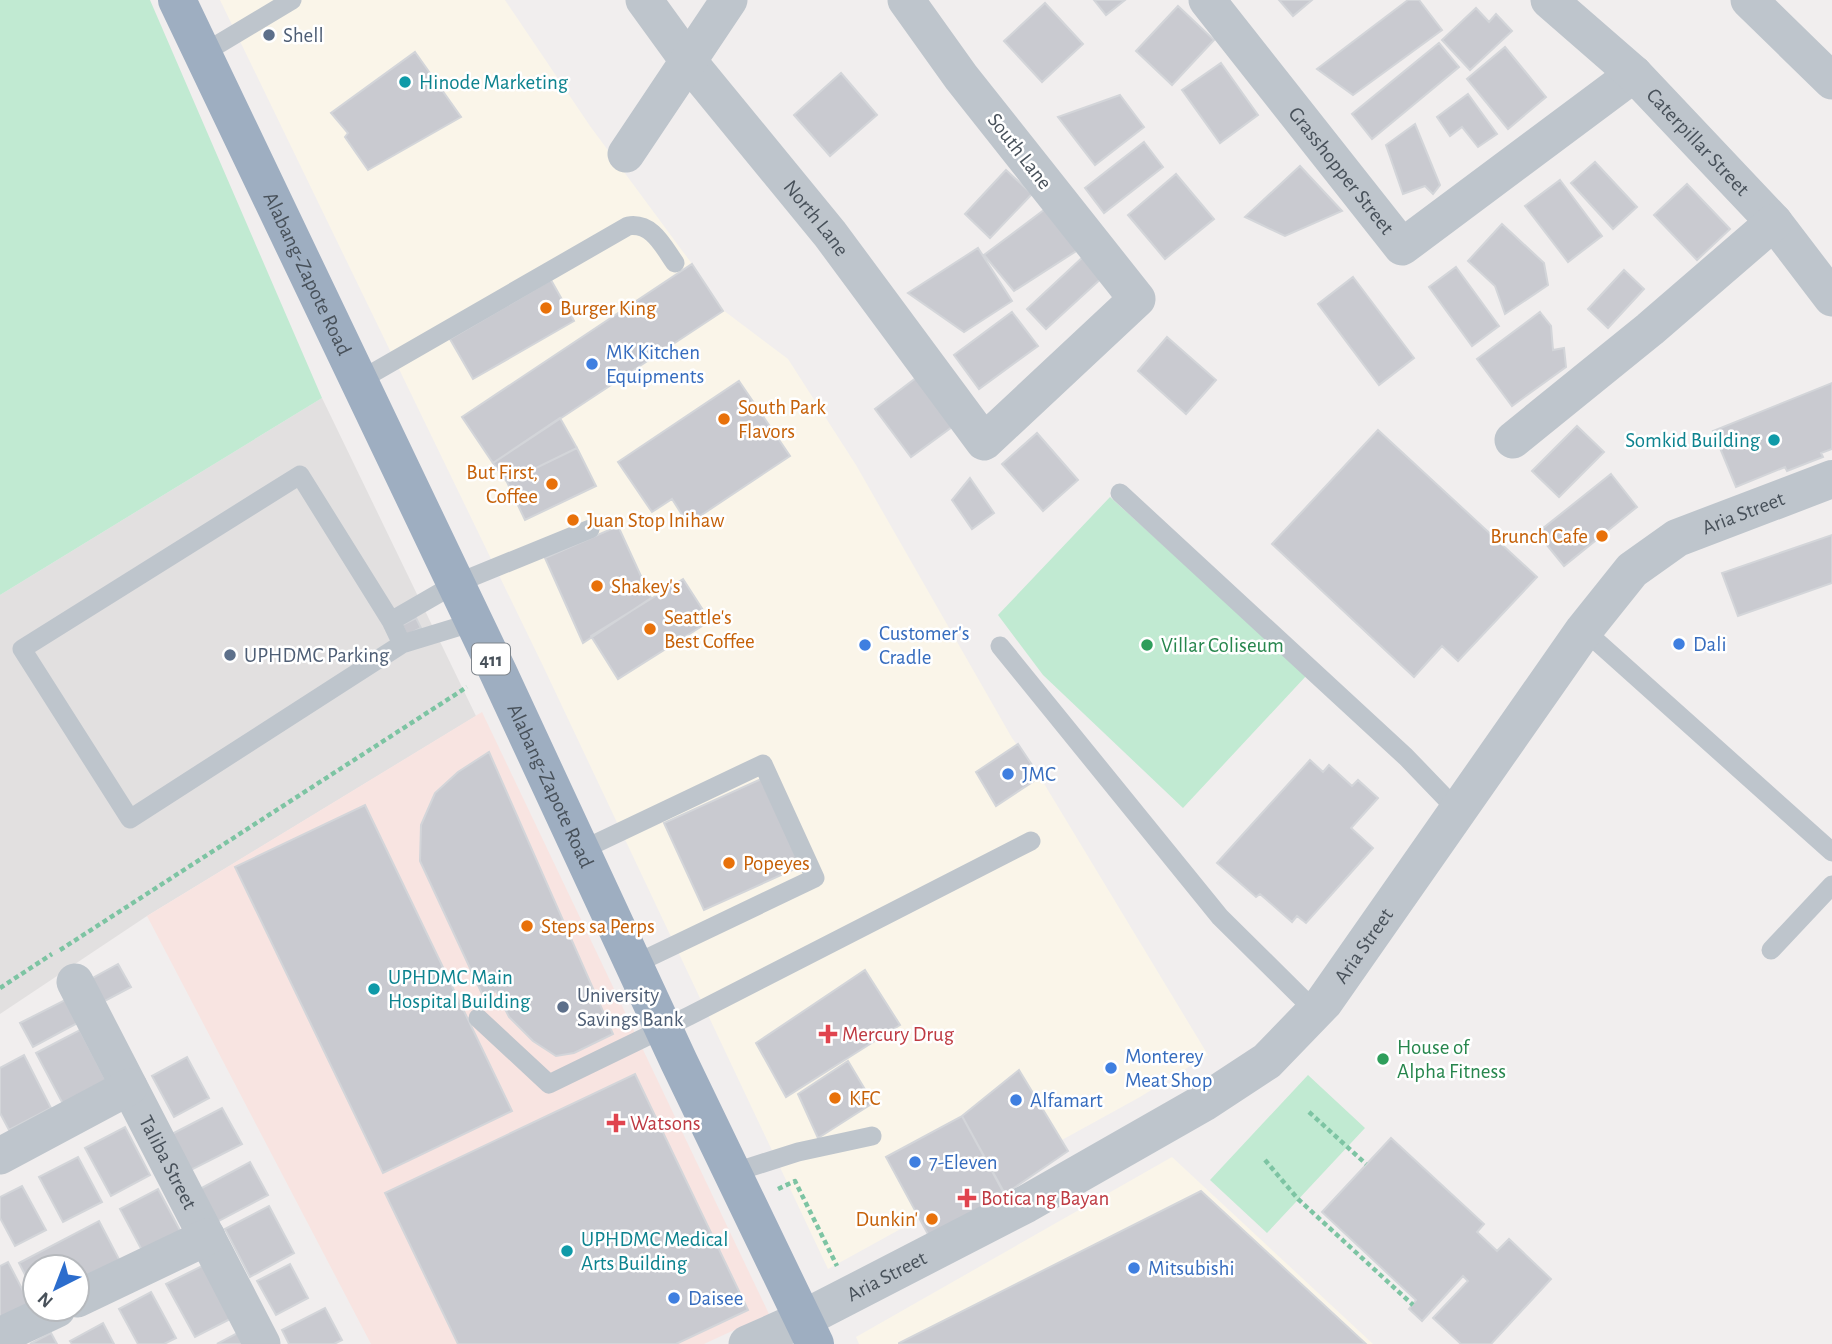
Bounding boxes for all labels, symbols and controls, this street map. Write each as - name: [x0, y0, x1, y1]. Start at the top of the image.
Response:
- place label: Shell: [283, 25, 324, 46]
- marker: Shell: [261, 27, 277, 43]
- place label: Hinode Marketing: [419, 72, 569, 93]
- marker: Hinode Marketing: [397, 74, 413, 90]
- street label: Caterpillar Street: [1642, 84, 1753, 200]
- street label: Grasshopper Street: [1284, 103, 1398, 239]
- street label: South Lane: [984, 109, 1056, 193]
- street label: North Lane: [779, 176, 853, 260]
- street label: Alabang-Zapote Road: [259, 189, 355, 359]
- place label: Burger King: [560, 298, 657, 319]
- marker: Burger King: [538, 300, 554, 316]
- place label: MK Kitchen Equipments: [606, 342, 704, 387]
- marker: MK Kitchen Equipments: [584, 356, 600, 372]
- place label: South Park Flavors: [738, 397, 826, 442]
- marker: South Park Flavors: [716, 411, 732, 427]
- place label: Somkid Building: [1625, 430, 1761, 451]
- marker: Somkid Building: [1766, 432, 1782, 448]
- place label: But First, Coffee: [466, 462, 538, 507]
- marker: But First, Coffee: [544, 476, 560, 492]
- street label: Aria Street: [1699, 488, 1788, 538]
- place label: Juan Stop Inihaw: [587, 510, 724, 531]
- marker: Juan Stop Inihaw: [565, 512, 581, 528]
- place label: Brunch Cafe: [1490, 526, 1588, 547]
- marker: Brunch Cafe: [1594, 528, 1610, 544]
- place label: Shakey's: [611, 576, 680, 597]
- marker: Shakey's: [589, 578, 605, 594]
- place label: Seattle's Best Coffee: [664, 607, 755, 652]
- marker: Seattle's Best Coffee: [642, 621, 658, 637]
- place label: Customer's Cradle: [879, 623, 970, 668]
- place label: Dali: [1693, 634, 1727, 655]
- place label: Villar Coliseum: [1161, 635, 1284, 656]
- marker: Dali: [1671, 636, 1687, 652]
- marker: Customer's Cradle: [857, 637, 873, 653]
- marker: Villar Coliseum: [1139, 637, 1155, 653]
- road number: 411: [472, 644, 510, 674]
- place label: UPHDMC Parking: [244, 645, 390, 666]
- marker: UPHDMC Parking: [222, 647, 238, 663]
- street label: Alabang-Zapote Road: [503, 701, 597, 871]
- place label: JMC: [1022, 764, 1056, 785]
- marker: JMC: [1000, 766, 1016, 782]
- place label: Popeyes: [743, 853, 810, 874]
- marker: Popeyes: [721, 855, 737, 871]
- street label: Aria Street: [1330, 904, 1397, 987]
- place label: Steps sa Perps: [541, 916, 655, 937]
- marker: Steps sa Perps: [519, 918, 535, 934]
- place label: UPHDMC Main Hospital Building: [388, 967, 531, 1012]
- marker: UPHDMC Main Hospital Building: [366, 981, 382, 997]
- place label: University Savings Bank: [577, 985, 684, 1030]
- marker: University Savings Bank: [555, 999, 571, 1015]
- place label: Mercury Drug: [842, 1024, 955, 1045]
- marker: Mercury Drug: [820, 1026, 836, 1042]
- place label: House of Alpha Fitness: [1397, 1037, 1506, 1082]
- place label: Monterey Meat Shop: [1125, 1046, 1212, 1091]
- marker: House of Alpha Fitness: [1375, 1051, 1391, 1067]
- marker: Monterey Meat Shop: [1103, 1060, 1119, 1076]
- place label: KFC: [849, 1088, 881, 1109]
- marker: KFC: [827, 1090, 843, 1106]
- place label: Alfamart: [1030, 1090, 1103, 1111]
- marker: Alfamart: [1008, 1092, 1024, 1108]
- street label: Taliba Street: [135, 1112, 201, 1213]
- place label: Watsons: [630, 1113, 701, 1134]
- marker: Watsons: [608, 1115, 624, 1131]
- place label: 7-Eleven: [929, 1152, 998, 1173]
- marker: 7-Eleven: [907, 1154, 923, 1170]
- place label: Botica ng Bayan: [981, 1188, 1109, 1209]
- marker: Botica ng Bayan: [959, 1190, 975, 1206]
- place label: Dunkin': [855, 1209, 918, 1230]
- marker: Dunkin': [924, 1211, 940, 1227]
- place label: UPHDMC Medical Arts Building: [581, 1229, 729, 1274]
- marker: UPHDMC Medical Arts Building: [559, 1243, 575, 1259]
- street label: Aria Street: [844, 1247, 930, 1306]
- north arrow: [21, 1253, 91, 1323]
- place label: Mitsubishi: [1148, 1258, 1234, 1279]
- marker: Mitsubishi: [1126, 1260, 1142, 1276]
- text: N: [34, 1288, 57, 1311]
- place label: Daisee: [688, 1288, 743, 1309]
- marker: Daisee: [666, 1290, 682, 1306]

